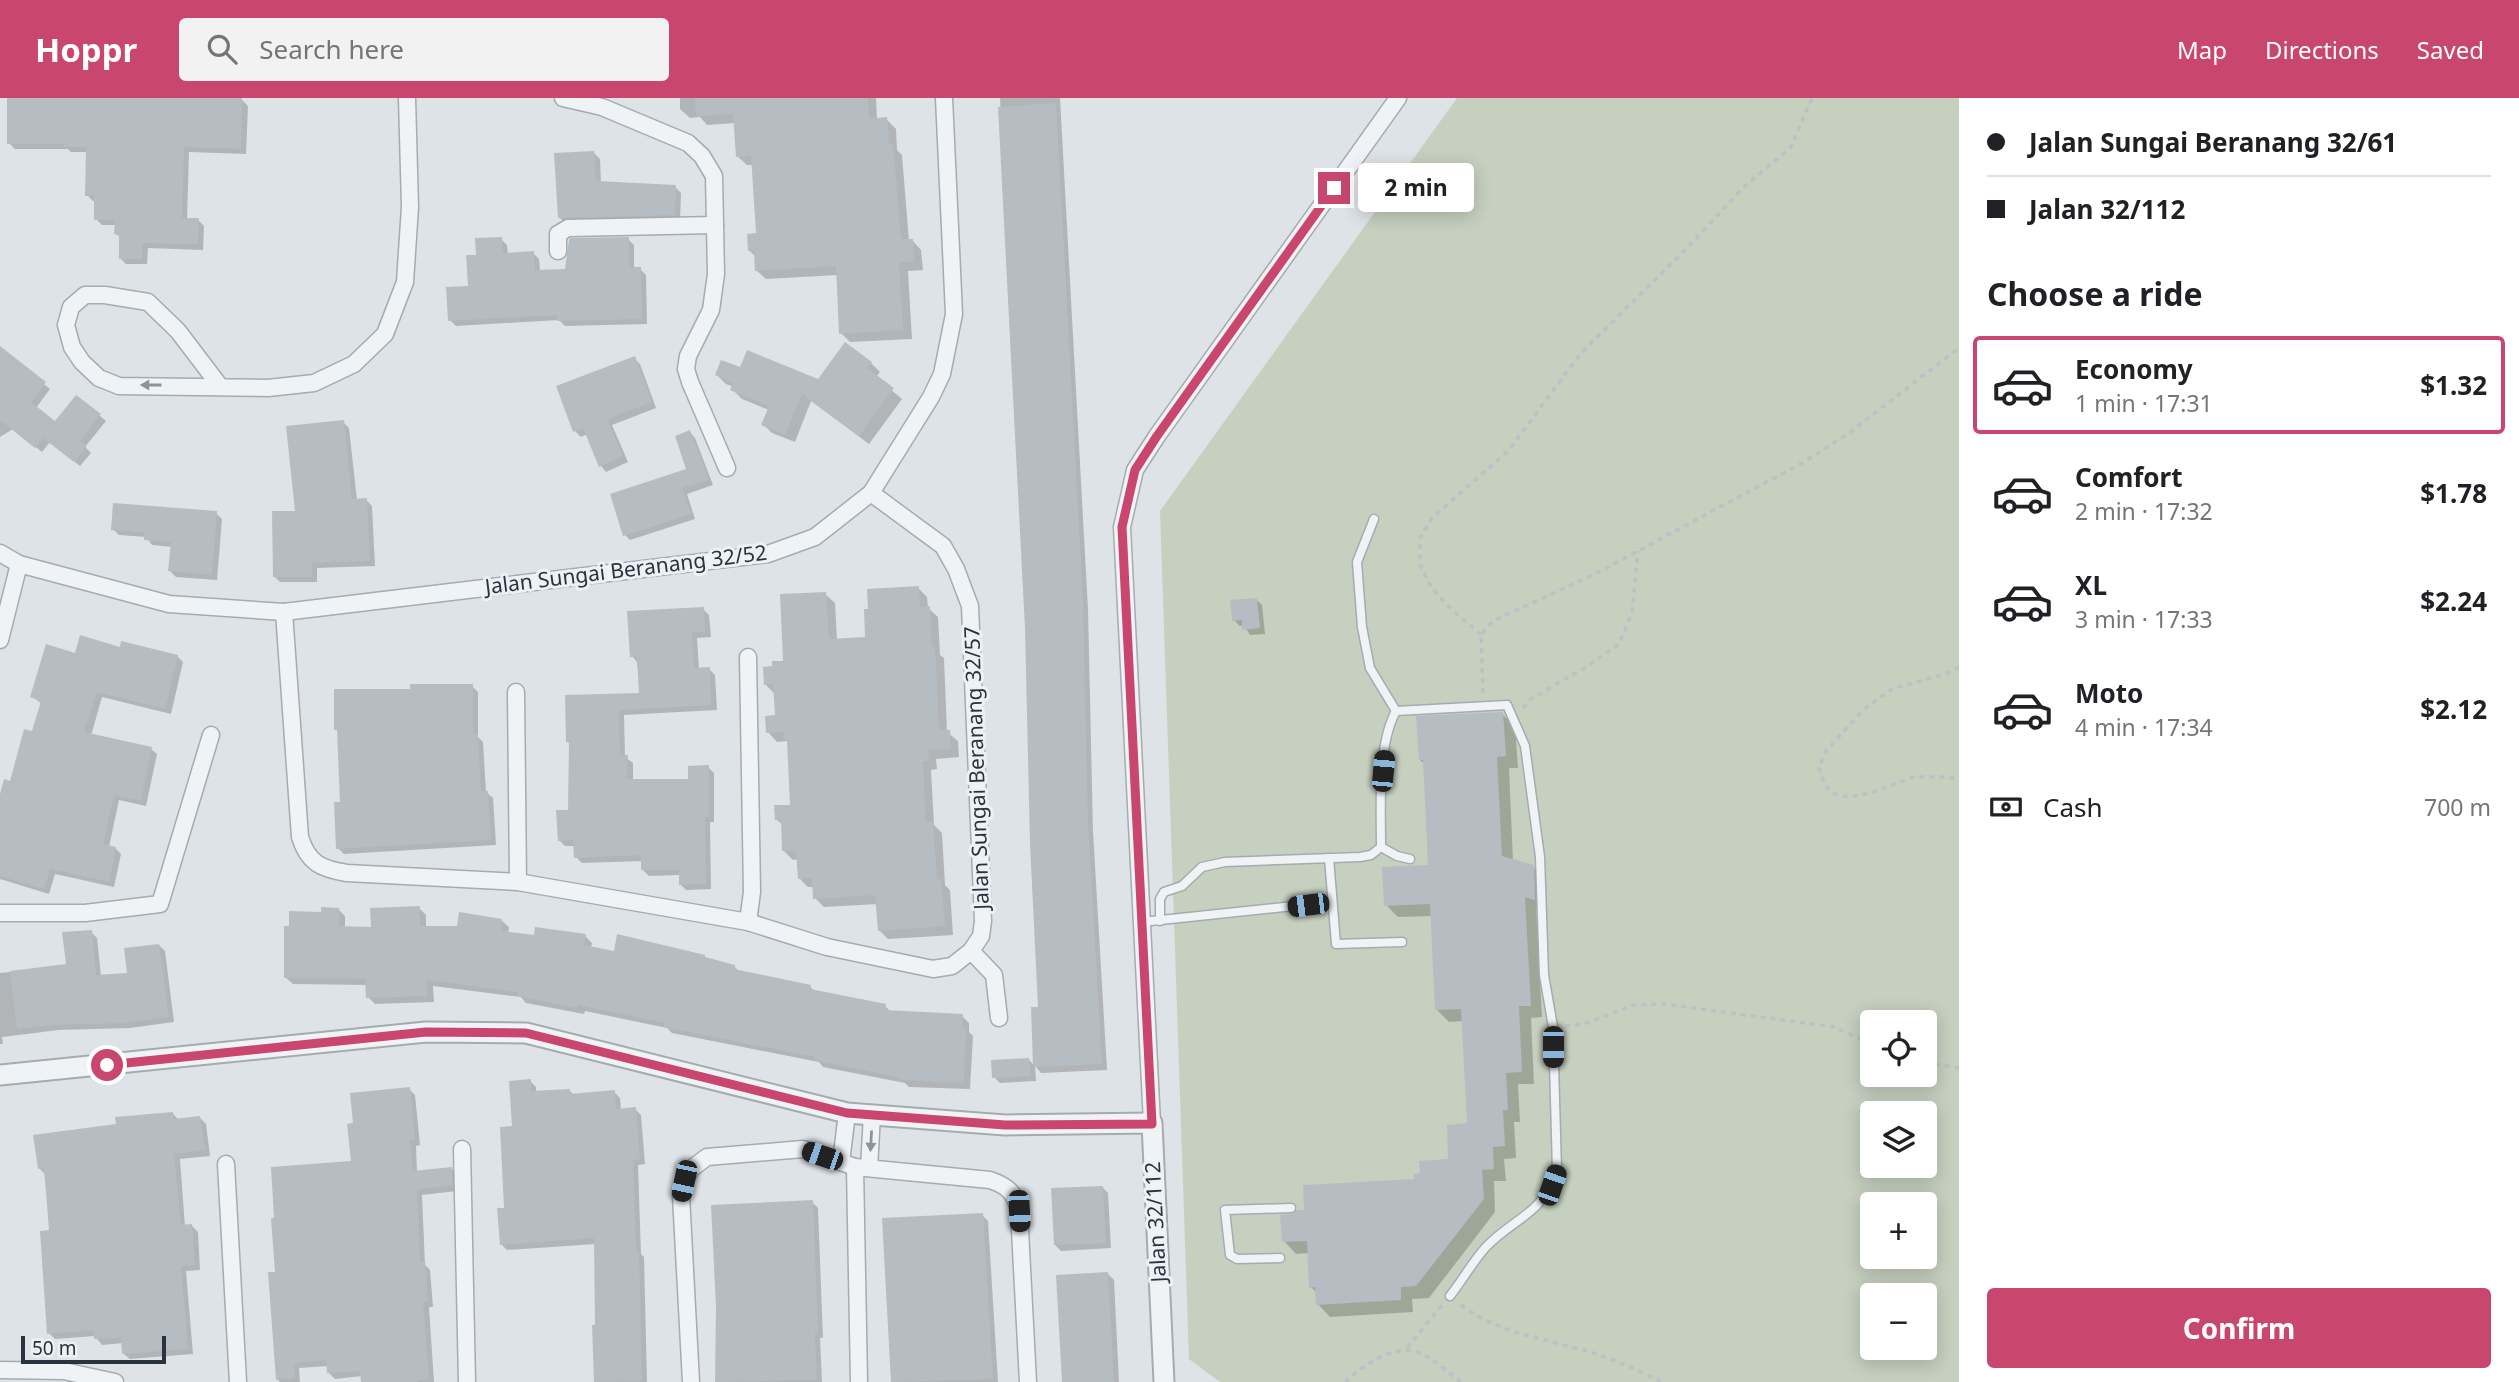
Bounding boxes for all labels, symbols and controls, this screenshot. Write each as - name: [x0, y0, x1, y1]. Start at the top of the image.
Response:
- search box: [179, 18, 669, 81]
- text: Hoppr: [35, 27, 137, 72]
- icon: search: [203, 30, 241, 68]
- text: Search here: [259, 31, 404, 67]
- text: Map: [2177, 33, 2227, 66]
- text: Directions: [2265, 33, 2379, 66]
- text: Saved: [2417, 33, 2484, 66]
- text: Jalan Sungai Beranang 32/61: [2029, 124, 2397, 160]
- callout: 2 min: [1358, 164, 1474, 212]
- text: 2 min: [1384, 171, 1448, 203]
- route end: [1318, 172, 1350, 204]
- text: Jalan 32/112: [2029, 191, 2185, 227]
- text: Choose a ride: [1987, 272, 2203, 315]
- text: Economy: [2075, 351, 2193, 387]
- icon: car: [1991, 354, 2054, 417]
- text: $1.32: [2420, 367, 2487, 403]
- one-way arrow: [140, 379, 162, 391]
- text: 1 min · 17:31: [2075, 387, 2213, 419]
- text: Comfort: [2075, 459, 2183, 495]
- icon: car: [1991, 462, 2054, 525]
- text: $1.78: [2420, 475, 2487, 511]
- text: 2 min · 17:32: [2075, 495, 2213, 527]
- street label: Jalan Sungai Beranang 32/52: [481, 538, 768, 600]
- text: XL: [2075, 567, 2107, 603]
- icon: car: [1991, 570, 2054, 633]
- text: $2.24: [2420, 583, 2487, 619]
- text: 3 min · 17:33: [2075, 603, 2213, 635]
- street label: Jalan Sungai Beranang 32/57: [957, 626, 995, 912]
- text: Moto: [2075, 675, 2143, 711]
- icon: car: [1991, 678, 2054, 741]
- text: $2.12: [2420, 691, 2487, 727]
- text: 4 min · 17:34: [2075, 711, 2213, 743]
- car: [1371, 749, 1396, 793]
- icon: cash: [1987, 788, 2025, 826]
- text: Cash: [2043, 789, 2103, 825]
- text: 700 m: [2424, 791, 2491, 823]
- car: [1286, 892, 1331, 918]
- map controls: [1860, 1010, 1937, 1360]
- button: locate: [1860, 1010, 1937, 1087]
- car: [1543, 1026, 1564, 1068]
- route start: [91, 1049, 123, 1081]
- button: layers: [1860, 1101, 1937, 1178]
- one-way arrow: [865, 1131, 876, 1153]
- car: [799, 1139, 846, 1173]
- car: [670, 1158, 699, 1204]
- street label: Jalan 32/112: [1138, 1161, 1172, 1285]
- car: [1536, 1162, 1569, 1208]
- car: [1008, 1189, 1031, 1233]
- button: +: [1860, 1192, 1937, 1269]
- button: −: [1860, 1283, 1937, 1360]
- button: Confirm: [1987, 1288, 2491, 1368]
- scale bar: [21, 1333, 166, 1365]
- text: 50 m: [32, 1335, 76, 1361]

